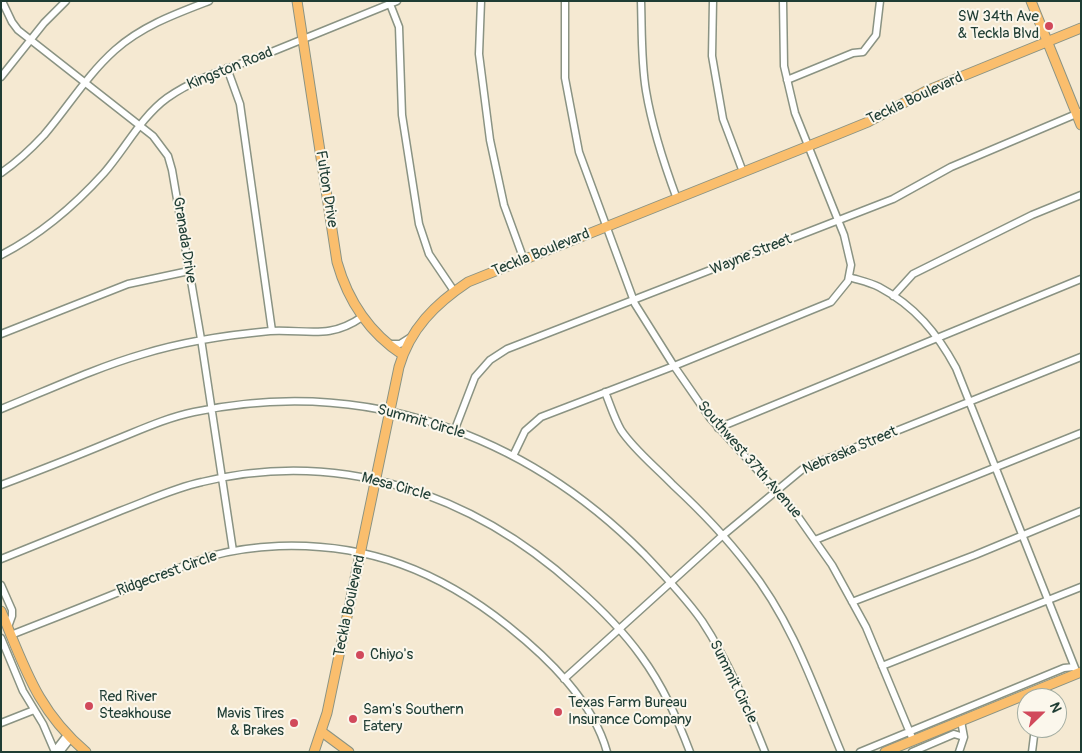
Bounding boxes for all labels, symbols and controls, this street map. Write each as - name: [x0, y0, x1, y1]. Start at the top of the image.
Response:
- place label: SW 34th Ave & Teckla Blvd: [958, 8, 1039, 43]
- marker: SW 34th Ave & Teckla Blvd: [1043, 20, 1055, 32]
- street label: Kingston Road: [184, 44, 276, 94]
- street label: Teckla Boulevard: [864, 69, 966, 129]
- street label: Fulton Drive: [311, 149, 341, 229]
- street label: Granada Drive: [168, 196, 200, 284]
- street label: Teckla Boulevard: [490, 225, 592, 281]
- street label: Wayne Street: [708, 231, 794, 279]
- street label: Southwest 37th Avenue: [693, 398, 805, 522]
- street label: Summit Circle: [375, 401, 467, 443]
- street label: Nebraska Street: [800, 423, 900, 479]
- street label: Mesa Circle: [359, 469, 433, 505]
- street label: Ridgecrest Circle: [114, 548, 220, 600]
- street label: Teckla Boulevard: [330, 553, 370, 659]
- street label: Summit Circle: [705, 637, 761, 727]
- place label: Chiyo's: [370, 646, 413, 664]
- marker: Chiyo's: [354, 649, 366, 661]
- place label: Red River Steakhouse: [99, 688, 171, 723]
- north arrow: [1017, 688, 1067, 738]
- place label: Texas Farm Bureau Insurance Company: [568, 694, 691, 729]
- marker: Red River Steakhouse: [83, 700, 95, 712]
- text: N: [1046, 700, 1065, 715]
- place label: Sam's Southern Eatery: [363, 701, 464, 736]
- place label: Mavis Tires & Brakes: [217, 705, 284, 740]
- marker: Texas Farm Bureau Insurance Company: [552, 706, 564, 718]
- marker: Sam's Southern Eatery: [347, 713, 359, 725]
- marker: Mavis Tires & Brakes: [288, 717, 300, 729]

